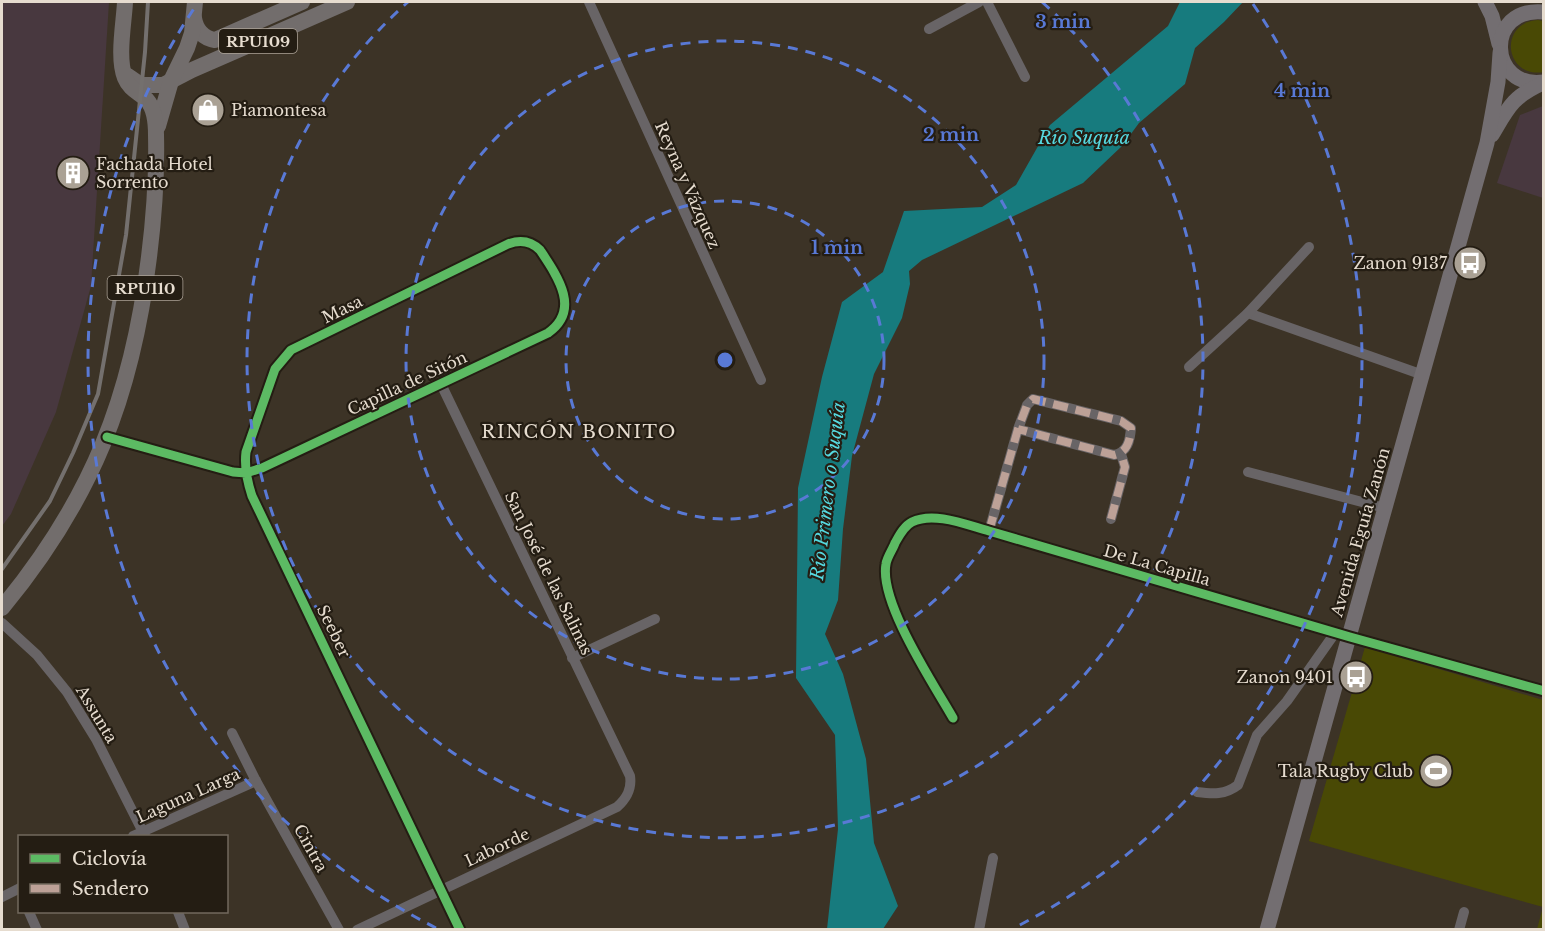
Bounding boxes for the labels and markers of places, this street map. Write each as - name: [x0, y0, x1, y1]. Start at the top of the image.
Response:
- shop icon: Piamontesa: [190, 92, 226, 128]
- place label: Piamontesa: [231, 100, 326, 120]
- place label: Fachada Hotel Sorrento: [96, 154, 213, 192]
- building icon: Fachada Hotel Sorrento: [55, 155, 91, 191]
- bus stop icon: Zanon 9137: [1452, 245, 1488, 281]
- place label: Zanon 9137: [1353, 253, 1448, 273]
- centre of rings: [715, 350, 735, 370]
- bus stop icon: Zanon 9401: [1338, 659, 1374, 695]
- place label: Zanon 9401: [1237, 667, 1333, 687]
- sports icon: Tala Rugby Club: [1418, 753, 1454, 789]
- place label: Tala Rugby Club: [1278, 761, 1413, 781]

